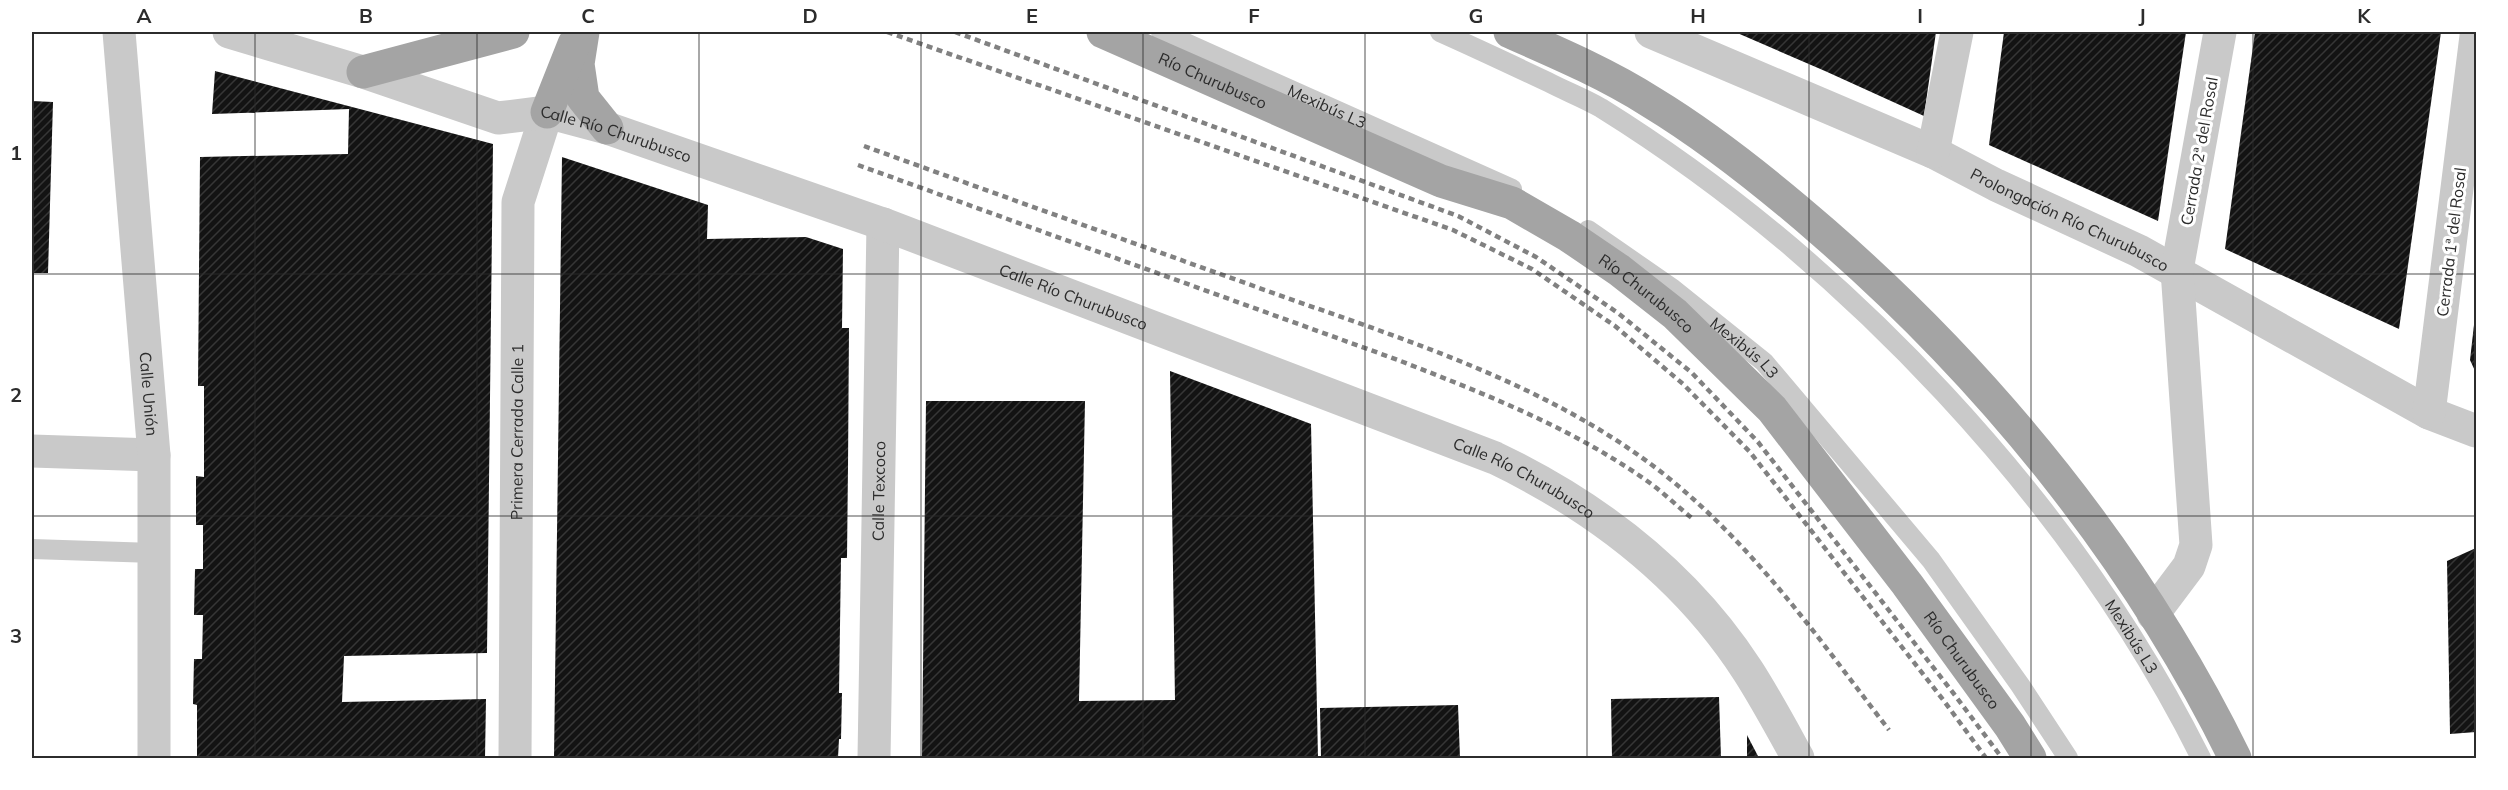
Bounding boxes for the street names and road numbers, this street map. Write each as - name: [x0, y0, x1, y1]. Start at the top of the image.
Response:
- street label: Río Churubusco: [1155, 48, 1270, 113]
- street label: Cerrada 2ª del Rosal: [2176, 75, 2222, 227]
- street label: Mexibús L3: [1285, 80, 1370, 133]
- street label: Calle Río Churubusco: [539, 102, 694, 167]
- street label: Prolongación Río Churubusco: [1967, 163, 2172, 276]
- street label: Cerrada 1ª del Rosal: [2432, 166, 2470, 318]
- street label: Río Churubusco: [1595, 249, 1698, 337]
- street label: Calle Río Churubusco: [996, 259, 1150, 334]
- street label: Mexibús L3: [1706, 313, 1783, 382]
- street label: Primera Cerrada Calle 1: [506, 344, 527, 520]
- street label: Calle Unión: [135, 351, 162, 437]
- street label: Calle Río Churubusco: [1450, 433, 1599, 523]
- street label: Calle Texcoco: [868, 441, 889, 541]
- street label: Mexibús L3: [2101, 595, 2163, 677]
- street label: Río Churubusco: [1920, 607, 2004, 713]

